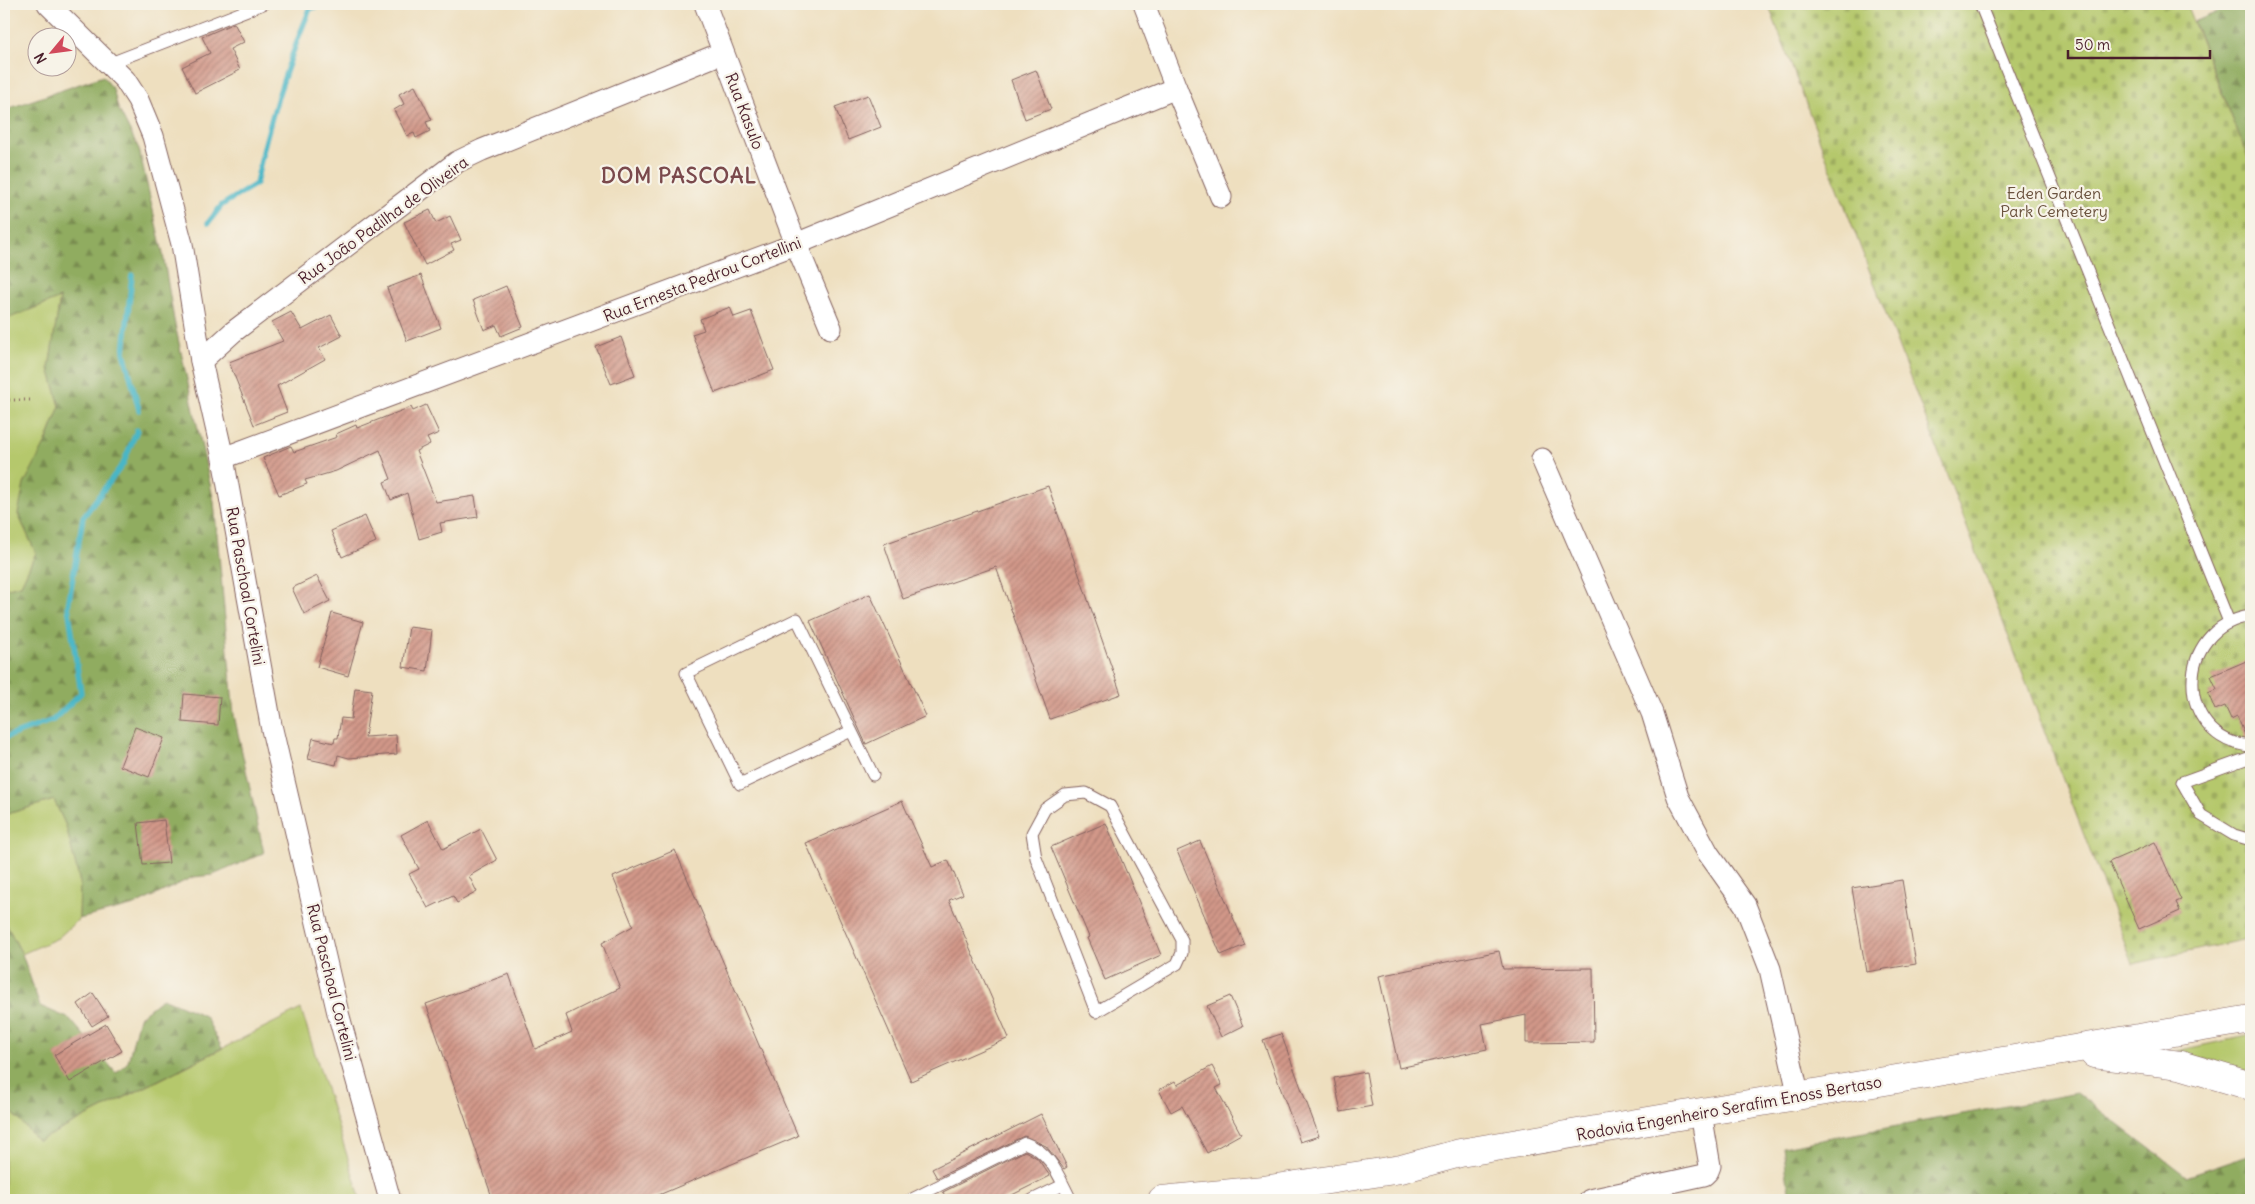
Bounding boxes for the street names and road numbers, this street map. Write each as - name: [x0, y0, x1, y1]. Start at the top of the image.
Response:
- street label: Rua Kasulo: [721, 70, 769, 152]
- street label: Rua João Padilha de Oliveira: [294, 152, 472, 288]
- street label: Rua Ernesta Pedrou Cortellini: [600, 232, 804, 326]
- street label: Rua Paschoal Cortelini: [222, 505, 270, 667]
- street label: Rua Paschoal Cortelini: [303, 902, 361, 1062]
- street label: Rodovia Engenheiro Serafim Enoss Bertaso: [1575, 1071, 1883, 1145]

